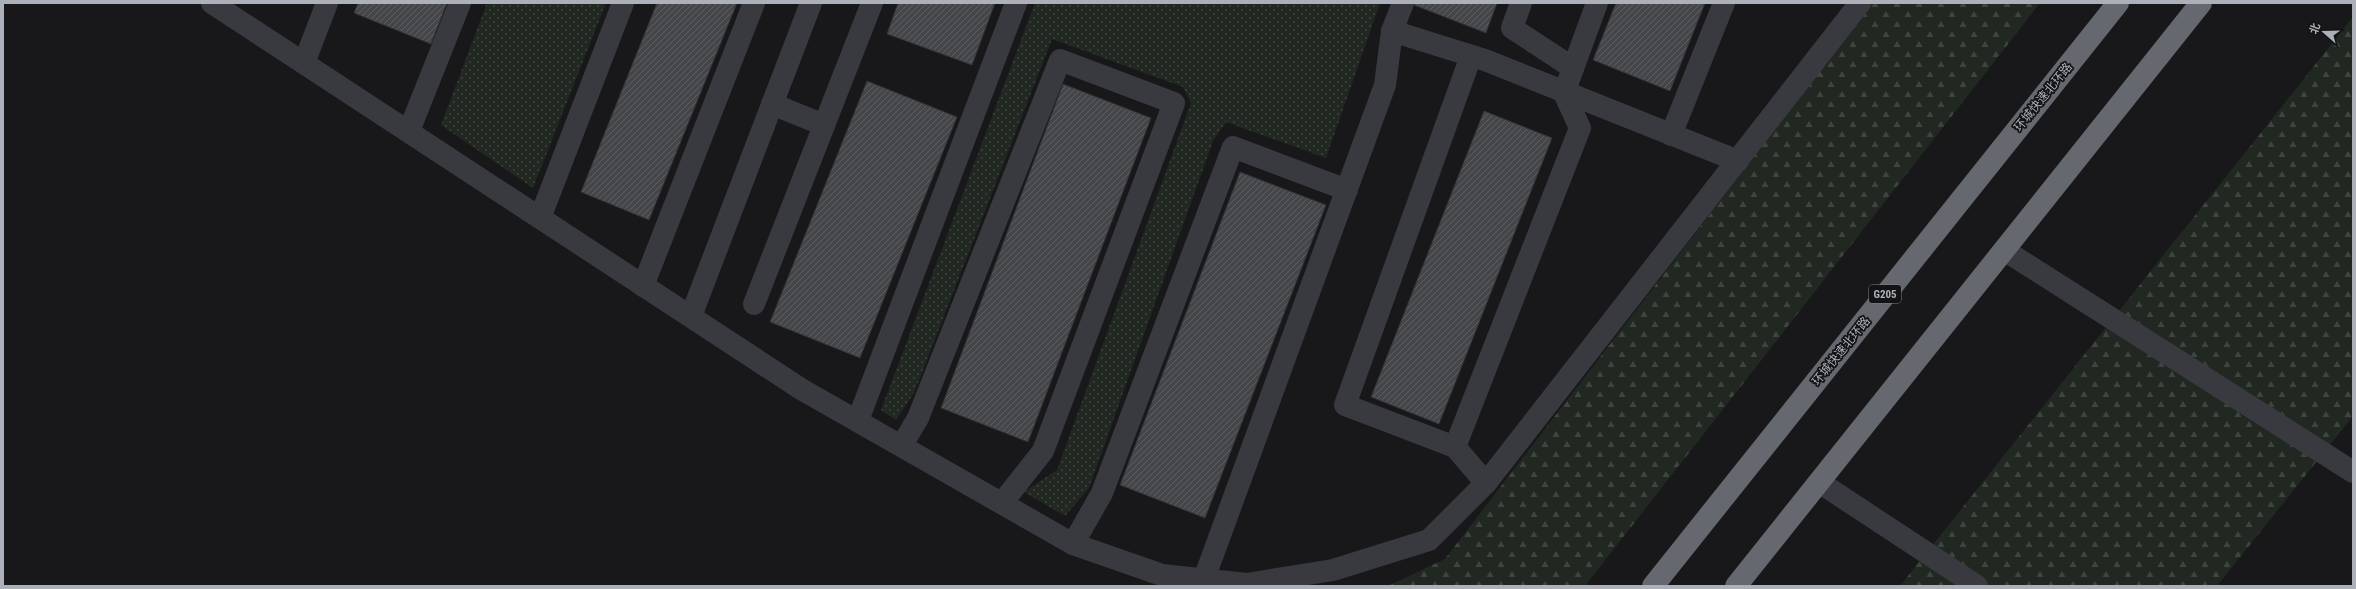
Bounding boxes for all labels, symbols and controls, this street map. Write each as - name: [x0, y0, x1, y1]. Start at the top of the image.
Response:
- north arrow: [2304, 12, 2344, 52]
- text: 北: [2307, 21, 2323, 36]
- street label: 环城快速北环路: [2011, 60, 2075, 134]
- road number: G205: [1869, 285, 1901, 303]
- street label: 环城快速北环路: [1809, 314, 1873, 388]

